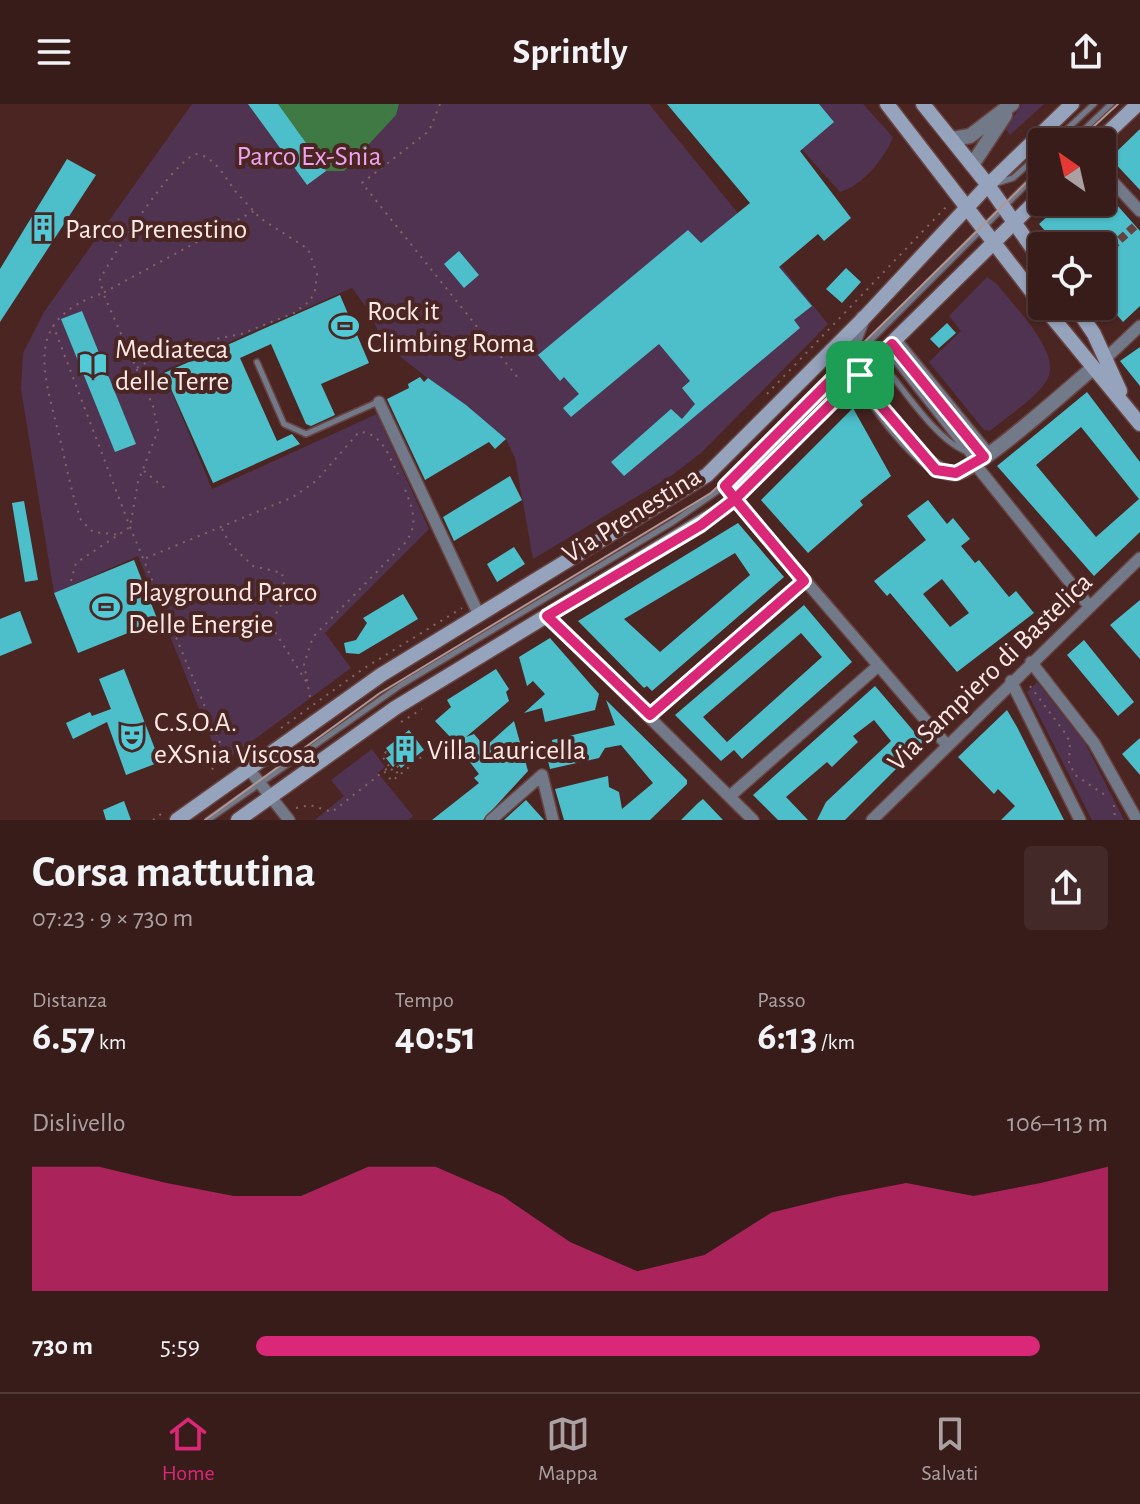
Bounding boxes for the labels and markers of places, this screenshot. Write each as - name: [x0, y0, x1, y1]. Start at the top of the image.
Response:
- building icon: Parco Prenestino: [28, 213, 58, 243]
- place label: Parco Prenestino: [65, 216, 247, 244]
- place label: Rock it Climbing Roma: [367, 298, 535, 358]
- sports icon: Rock it Climbing Roma: [330, 311, 360, 341]
- place label: Mediateca delle Terre: [115, 336, 230, 396]
- pin: [826, 341, 894, 409]
- library icon: Mediateca delle Terre: [78, 349, 108, 379]
- place label: Playground Parco Delle Energie: [128, 579, 317, 639]
- sports icon: Playground Parco Delle Energie: [91, 592, 121, 622]
- place label: C.S.O.A. eXSnia Viscosa: [154, 709, 316, 769]
- theatre icon: C.S.O.A. eXSnia Viscosa: [117, 722, 147, 752]
- building icon: Villa Lauricella: [390, 734, 420, 764]
- place label: Villa Lauricella: [427, 737, 586, 765]

